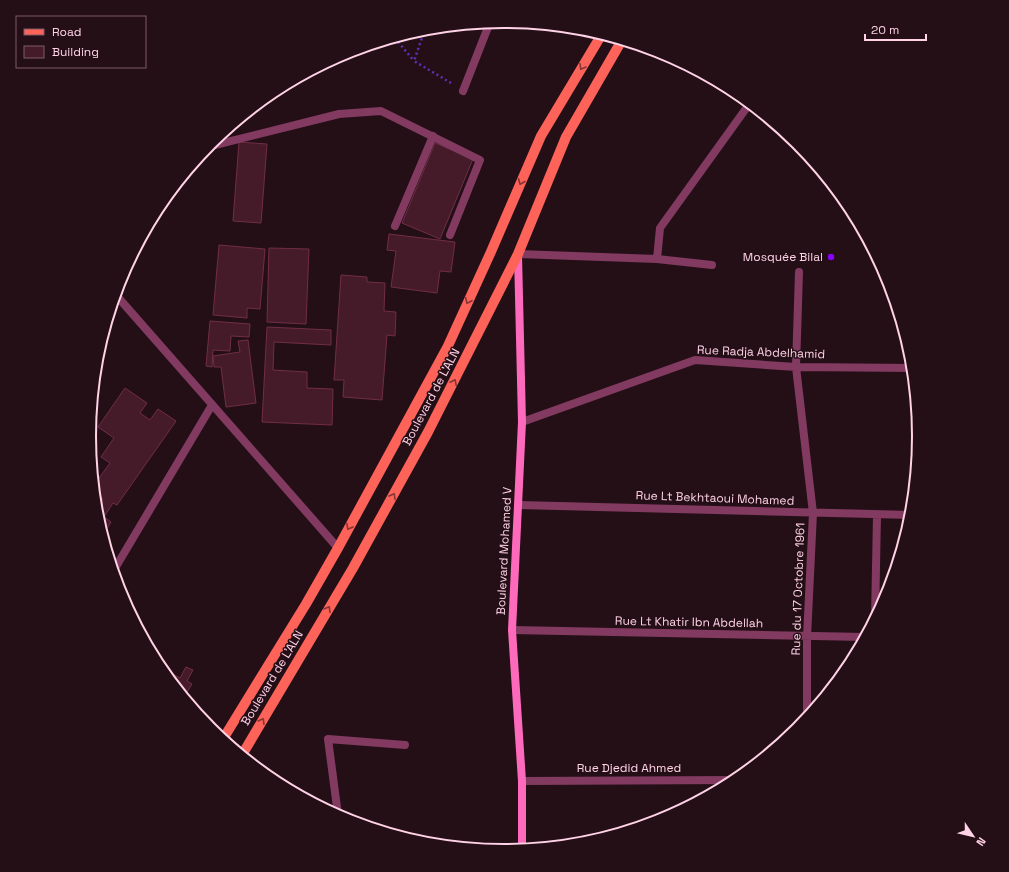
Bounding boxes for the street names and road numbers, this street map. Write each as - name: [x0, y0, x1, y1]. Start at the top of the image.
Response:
- street label: Rue Radja Abdelhamid: [697, 342, 825, 362]
- street label: Boulevard de L'ALN: [399, 346, 463, 448]
- street label: Boulevard Mohamed V: [493, 486, 515, 616]
- street label: Rue Lt Bekhtaoui Mohamed: [635, 487, 795, 509]
- street label: Rue du 17 Octobre 1961: [788, 522, 808, 656]
- street label: Rue Lt Khatir Ibn Abdellah: [615, 613, 763, 631]
- street label: Boulevard de L'ALN: [237, 628, 307, 728]
- street label: Rue Djedid Ahmed: [577, 760, 681, 776]

